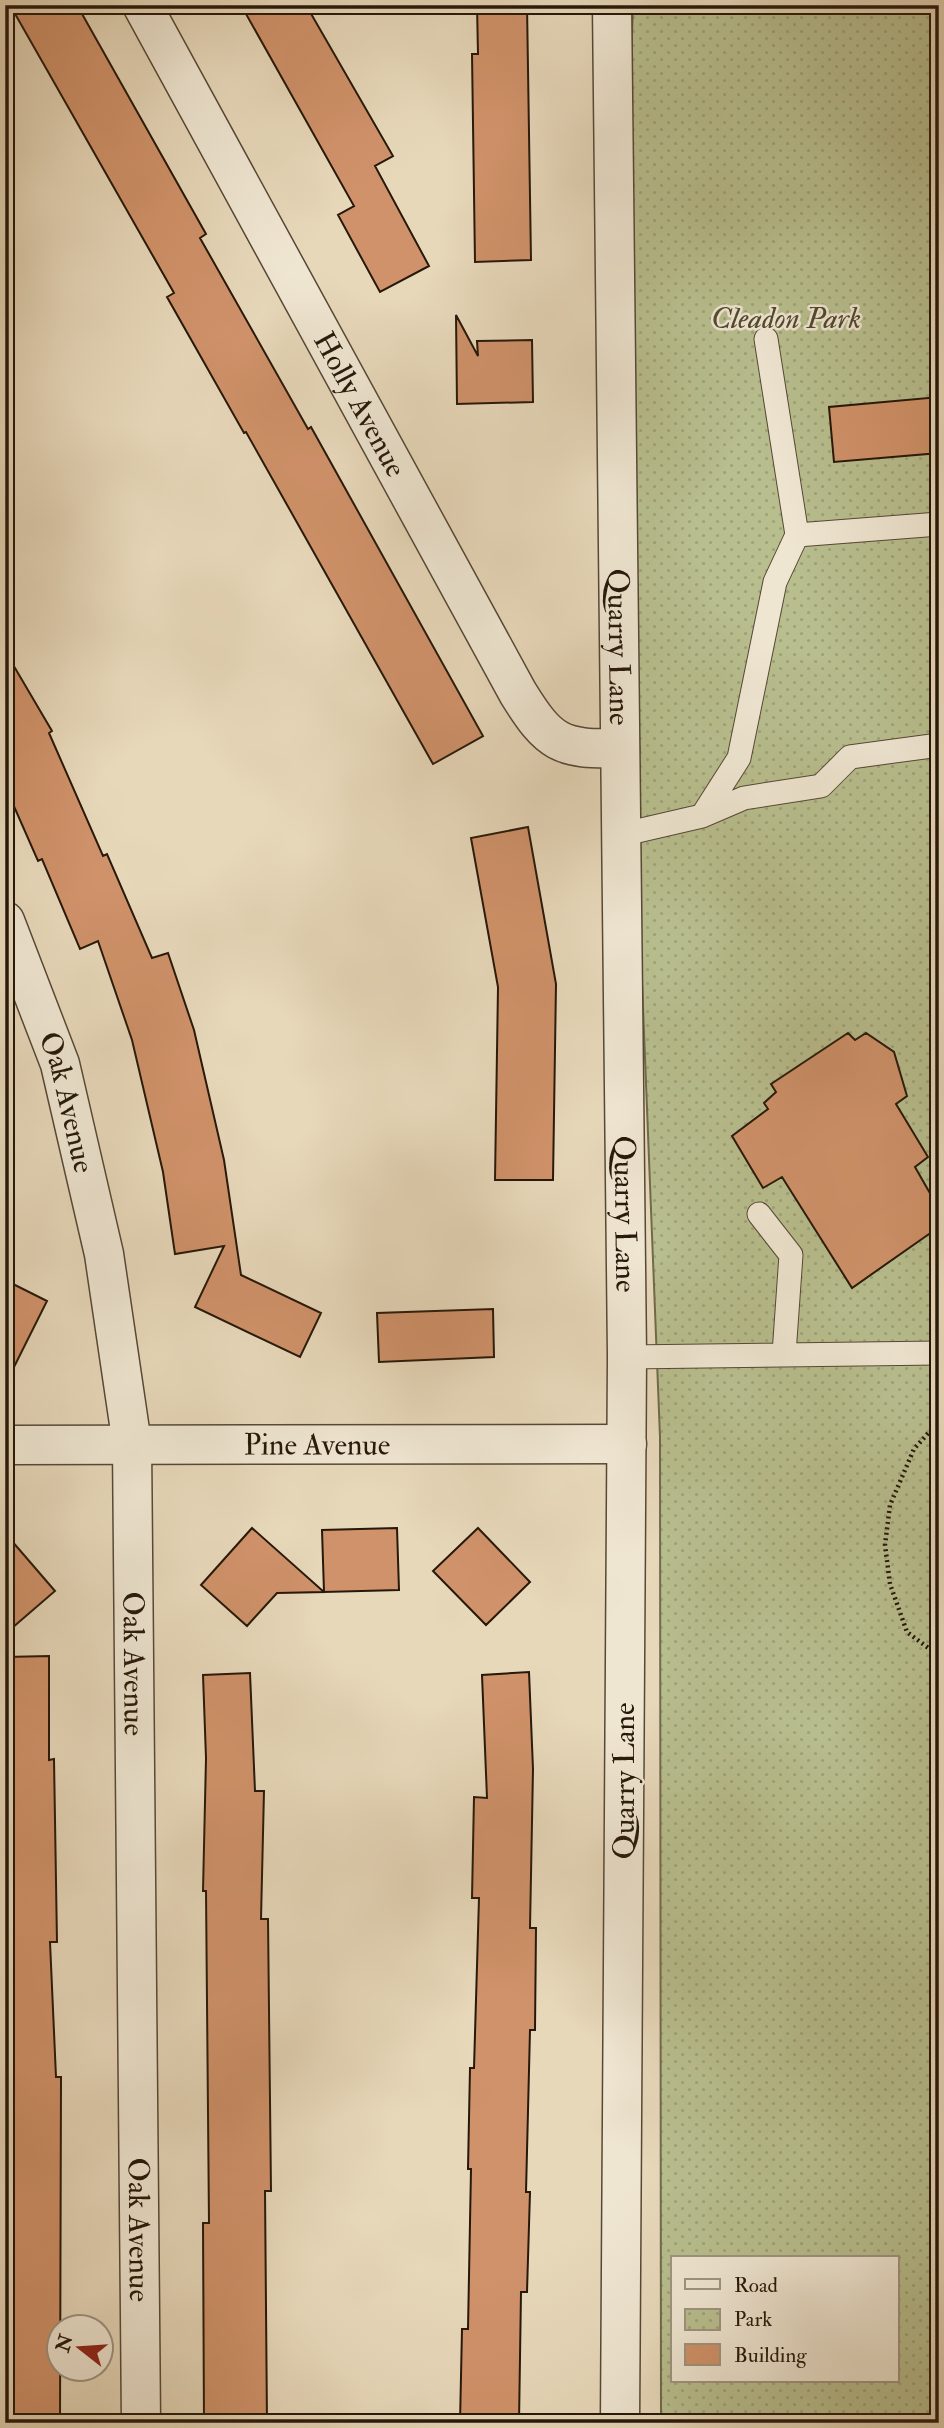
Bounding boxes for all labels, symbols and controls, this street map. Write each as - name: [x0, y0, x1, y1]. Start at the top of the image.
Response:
- park label: Cleadon Park: [711, 300, 861, 337]
- street label: Holly Avenue: [305, 325, 414, 484]
- street label: Quarry Lane: [599, 568, 638, 726]
- street label: Oak Avenue: [30, 1026, 103, 1176]
- street label: Quarry Lane: [606, 1135, 644, 1293]
- street label: Pine Avenue: [244, 1426, 390, 1464]
- street label: Oak Avenue: [114, 1591, 153, 1736]
- street label: Quarry Lane: [606, 1702, 643, 1860]
- street label: Oak Avenue: [120, 2157, 158, 2302]
- legend: [671, 2256, 898, 2382]
- text: Road: [734, 2272, 779, 2299]
- text: Park: [734, 2306, 772, 2333]
- north arrow: [46, 2312, 116, 2382]
- text: N: [50, 2331, 79, 2356]
- text: Building: [734, 2342, 807, 2369]

